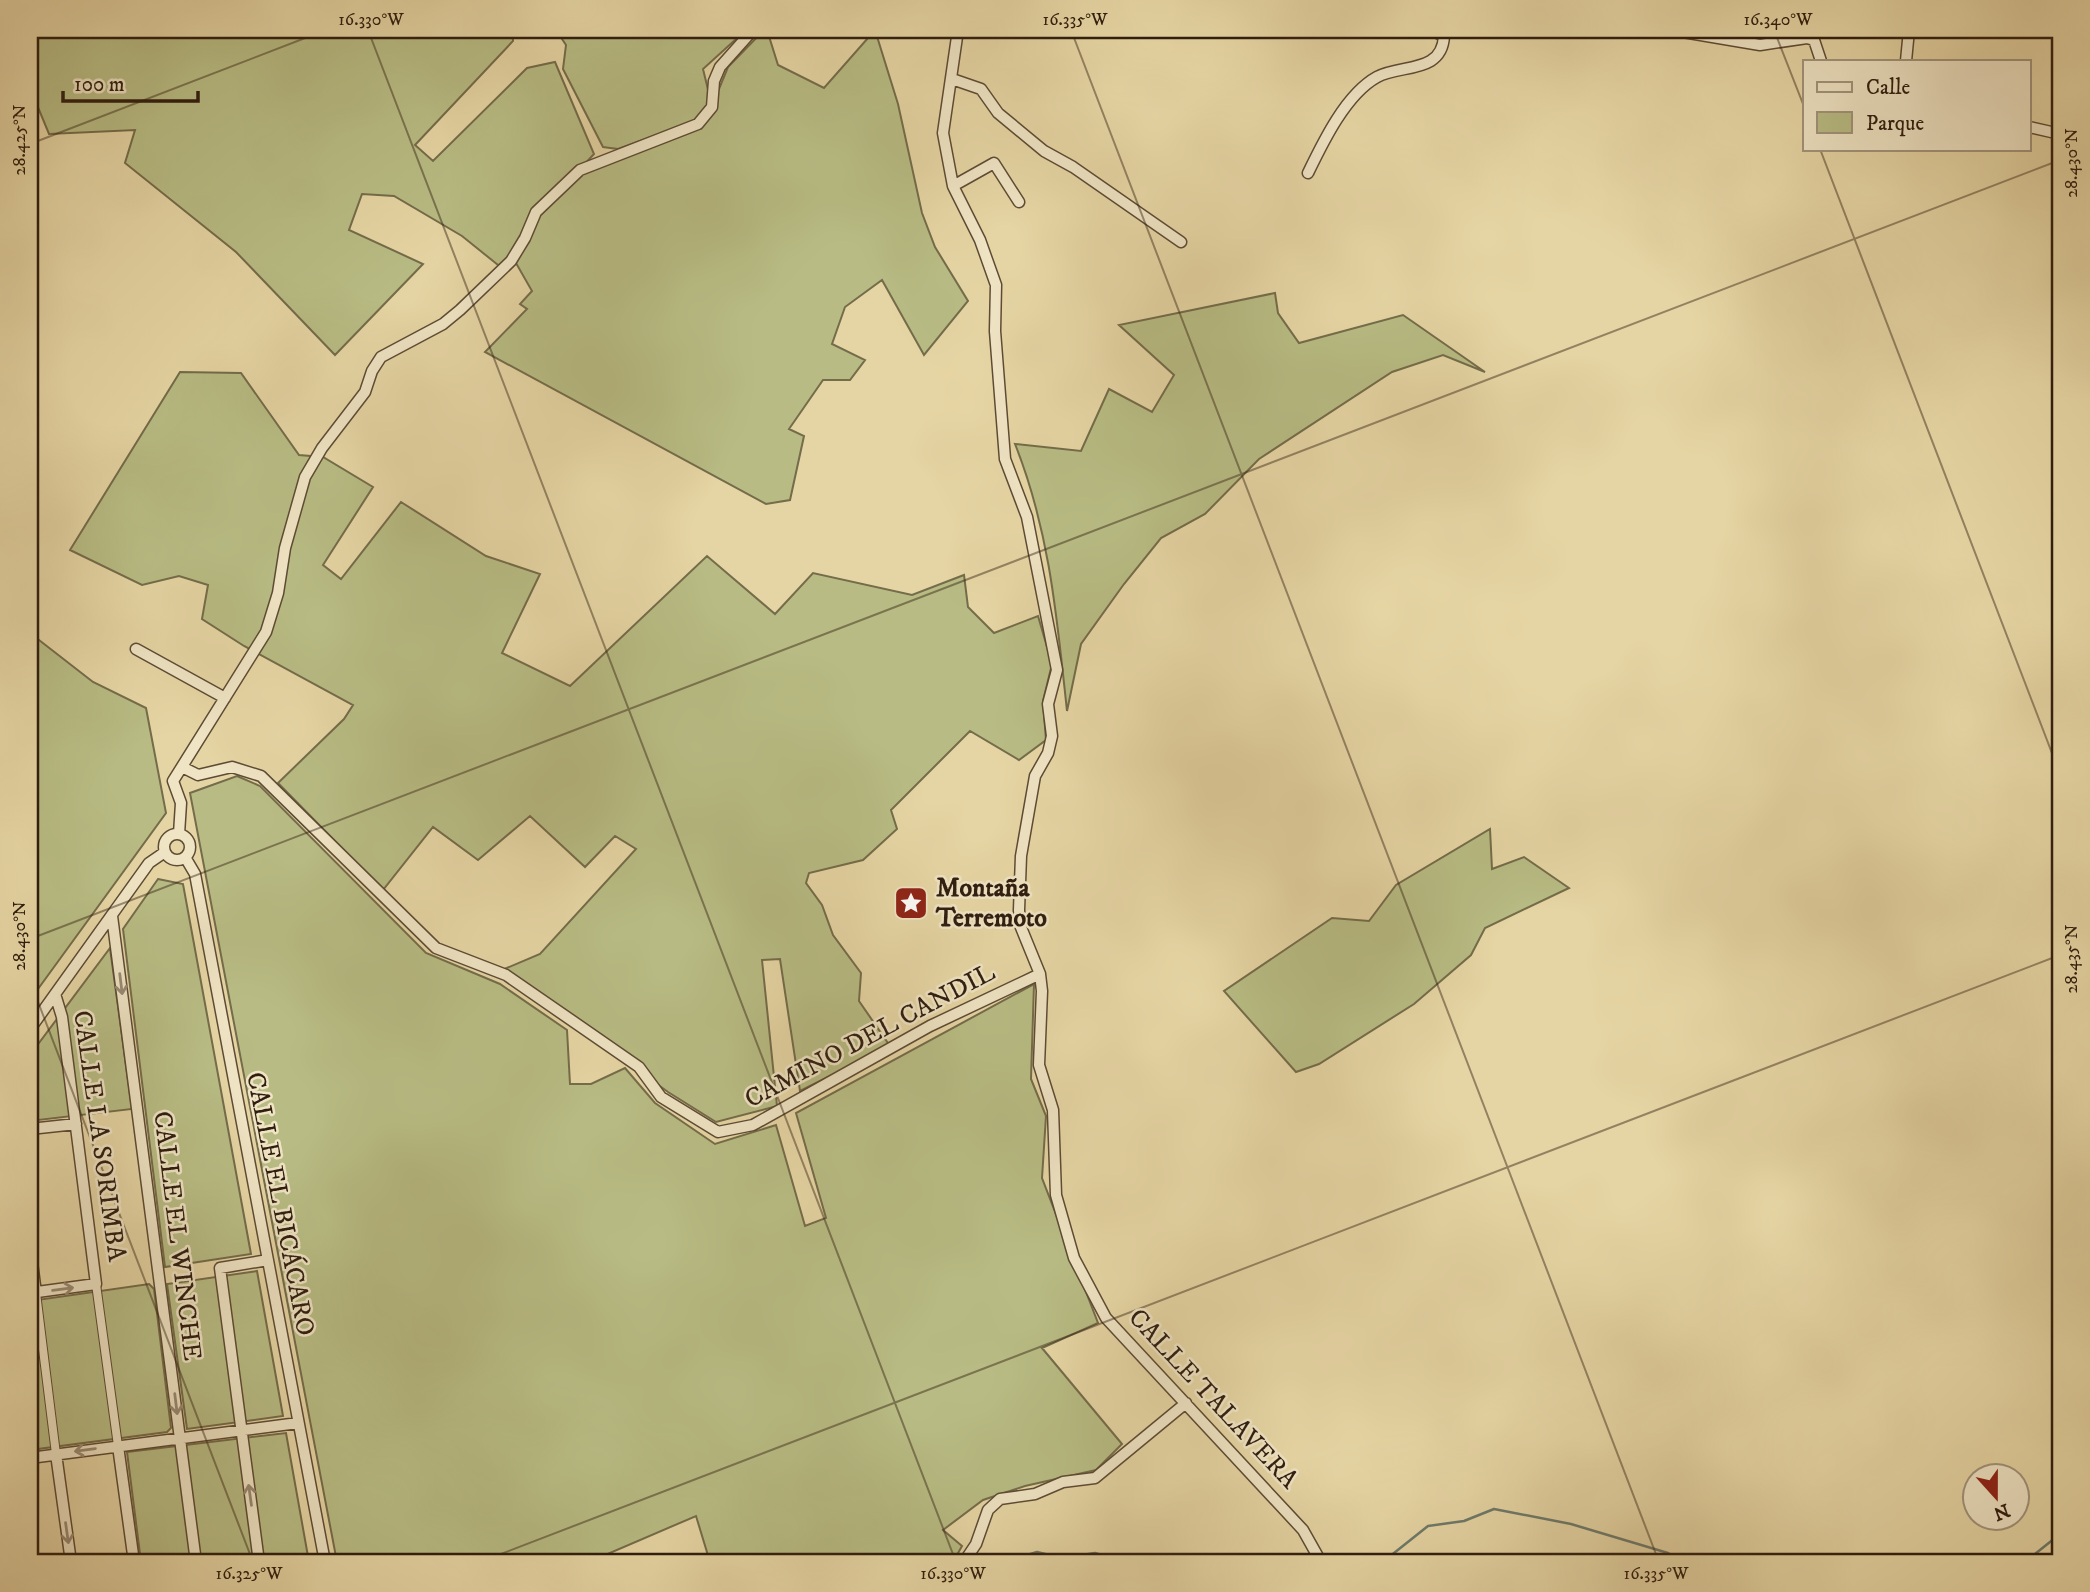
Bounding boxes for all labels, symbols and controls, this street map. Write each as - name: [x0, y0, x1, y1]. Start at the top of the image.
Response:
- text: 16.330°W: [338, 9, 404, 31]
- text: 16.335°W: [1043, 9, 1108, 31]
- text: 16.340°W: [1743, 9, 1813, 31]
- scale bar: [63, 60, 198, 104]
- legend: [1803, 60, 2030, 150]
- text: 100 m: [74, 72, 125, 98]
- text: Calle: [1866, 75, 1910, 101]
- text: 28.425°N: [9, 104, 31, 175]
- text: Parque: [1866, 111, 1924, 137]
- text: 28.430°N: [2061, 128, 2083, 198]
- place label: Montaña Terremoto: [935, 872, 1047, 935]
- place icon: Montaña Terremoto: [892, 884, 930, 922]
- text: 28.430°N: [9, 901, 31, 971]
- text: 28.435°N: [2061, 924, 2083, 993]
- street label: CAMINO DEL CANDIL: [739, 956, 1001, 1116]
- one-way arrow: [115, 972, 128, 995]
- street label: CALLE LA SORIMBA: [65, 1008, 133, 1264]
- street label: CALLE EL BICÁCARO: [238, 1069, 323, 1339]
- street label: CALLE EL WINCHE: [145, 1109, 209, 1363]
- one-way arrow: [51, 1282, 74, 1295]
- street label: CALLE TALAVERA: [1121, 1302, 1305, 1496]
- one-way arrow: [170, 1392, 183, 1415]
- one-way arrow: [74, 1444, 97, 1457]
- north arrow: [1960, 1462, 2030, 1532]
- one-way arrow: [243, 1484, 256, 1506]
- text: N: [1990, 1498, 2013, 1525]
- one-way arrow: [60, 1521, 73, 1543]
- text: 16.325°W: [216, 1563, 283, 1585]
- text: 16.330°W: [920, 1563, 986, 1585]
- text: 16.335°W: [1624, 1563, 1689, 1585]

